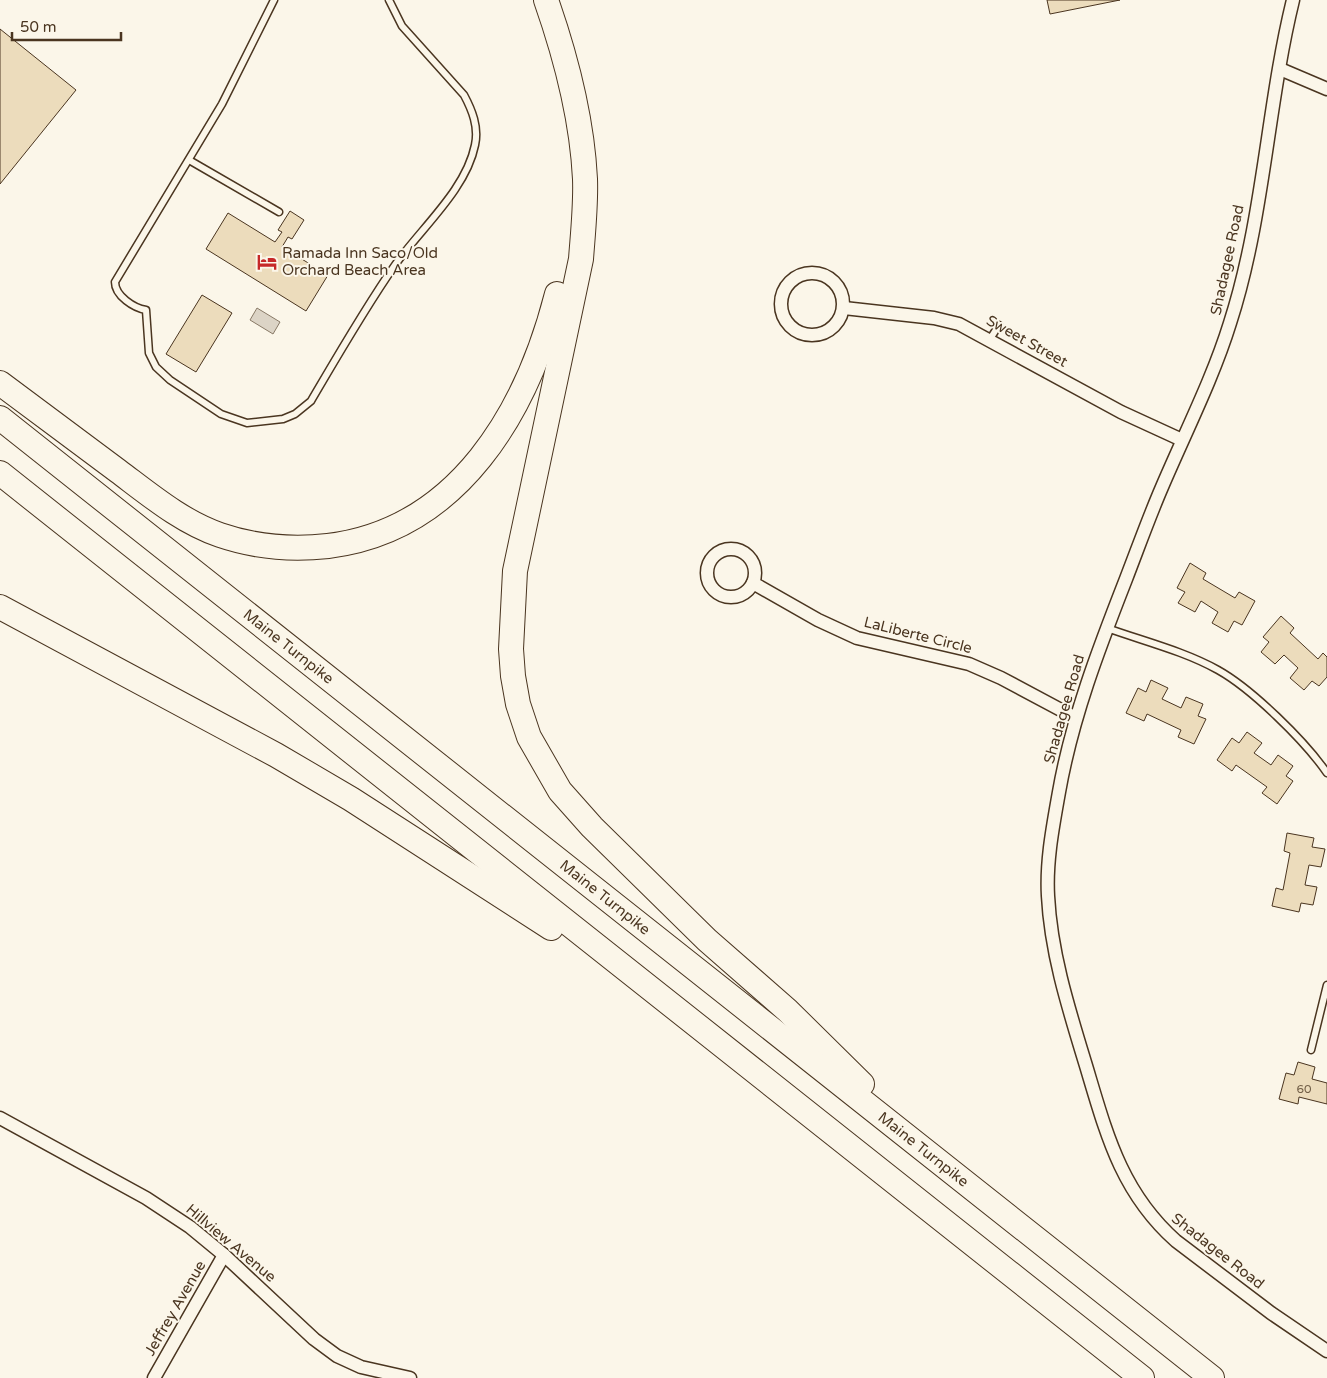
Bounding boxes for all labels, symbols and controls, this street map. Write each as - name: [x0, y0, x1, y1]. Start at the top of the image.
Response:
- scale bar: [12, 10, 121, 42]
- text: 50 m: [20, 18, 57, 36]
- street label: Shadagee Road: [1206, 203, 1248, 317]
- place label: Ramada Inn Saco/Old Orchard Beach Area: [282, 244, 438, 279]
- hotel icon: Ramada Inn Saco/Old Orchard Beach Area: [256, 251, 278, 273]
- street label: Sweet Street: [983, 311, 1071, 371]
- street label: Maine Turnpike: [240, 605, 337, 688]
- street label: LaLiberte Circle: [862, 613, 974, 657]
- street label: Shadagee Road: [1040, 652, 1088, 766]
- street label: Maine Turnpike: [556, 856, 654, 939]
- house number: 60: [1296, 1082, 1312, 1096]
- street label: Maine Turnpike: [875, 1108, 972, 1191]
- street label: Hillview Avenue: [182, 1200, 280, 1286]
- street label: Shadagee Road: [1168, 1209, 1268, 1293]
- street label: Jeffrey Avenue: [141, 1257, 209, 1359]

